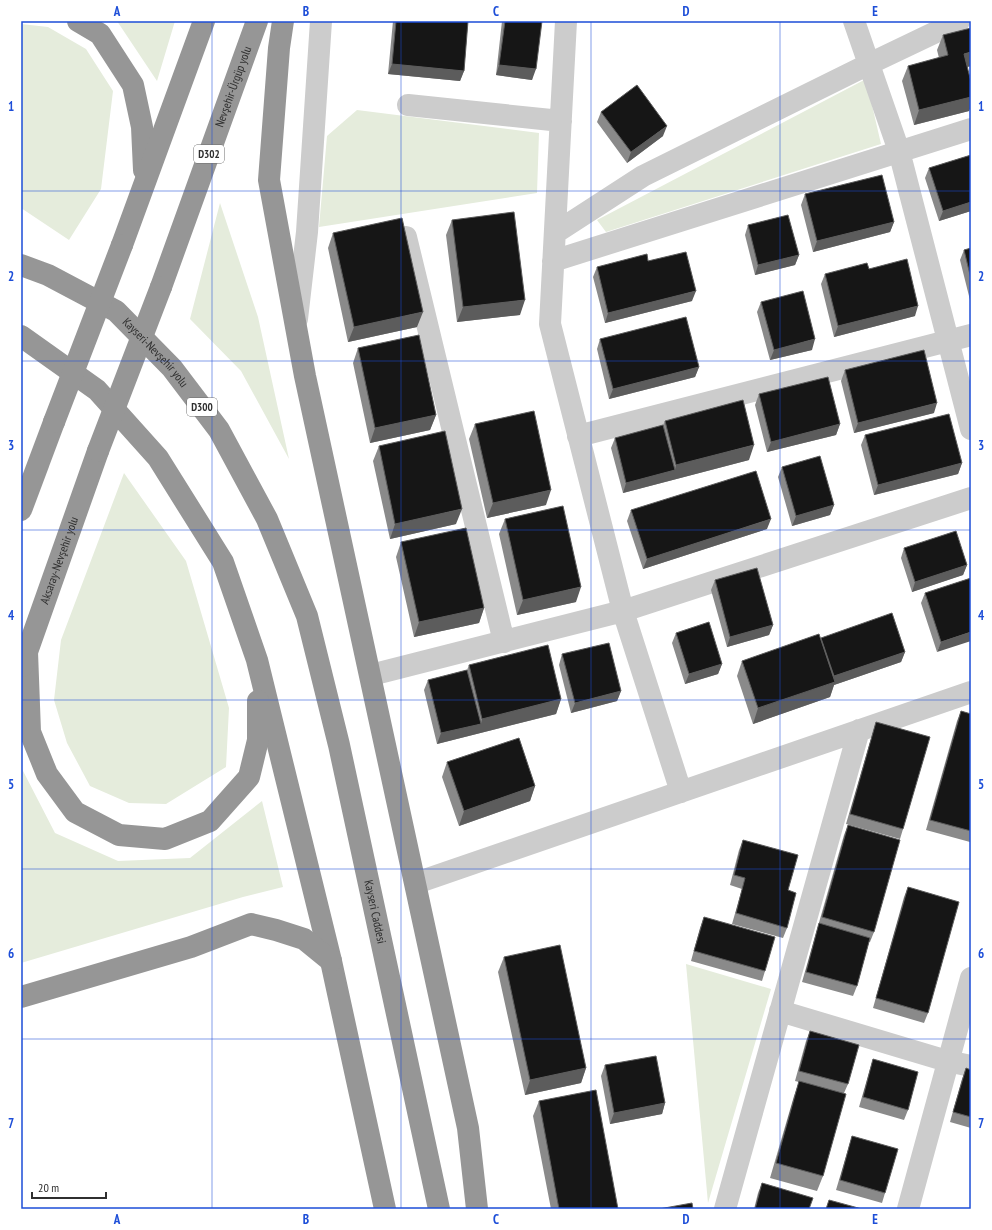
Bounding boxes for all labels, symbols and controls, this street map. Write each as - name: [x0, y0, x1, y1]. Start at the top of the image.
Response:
- text: A: [113, 3, 121, 20]
- text: B: [303, 3, 309, 20]
- text: C: [493, 3, 499, 20]
- text: D: [683, 3, 690, 20]
- text: E: [872, 3, 878, 20]
- street label: Nevşehir-Ürgüp yolu: [211, 44, 254, 129]
- text: 1: [8, 98, 14, 115]
- text: 1: [978, 98, 984, 115]
- road number: D302: [194, 145, 224, 163]
- text: 2: [8, 268, 14, 285]
- text: 2: [978, 268, 984, 285]
- street label: Kayseri-Nevşehir yolu: [120, 314, 192, 390]
- road number: D300: [187, 398, 217, 416]
- text: 3: [8, 437, 14, 454]
- text: 3: [978, 437, 984, 454]
- street label: Aksaray-Nevşehir yolu: [37, 515, 81, 606]
- text: 4: [8, 607, 15, 624]
- text: 4: [978, 607, 985, 624]
- text: 5: [8, 776, 14, 793]
- text: 5: [978, 776, 984, 793]
- street label: Kayseri Caddesi: [361, 878, 390, 945]
- text: 6: [8, 945, 14, 962]
- text: 6: [978, 945, 984, 962]
- text: 7: [8, 1115, 14, 1132]
- text: 7: [978, 1115, 984, 1132]
- scale bar: [32, 1174, 106, 1200]
- text: 20 m: [38, 1180, 59, 1195]
- text: A: [113, 1211, 121, 1228]
- text: B: [303, 1211, 309, 1228]
- text: C: [493, 1211, 499, 1228]
- text: D: [683, 1211, 690, 1228]
- text: E: [872, 1211, 878, 1228]

